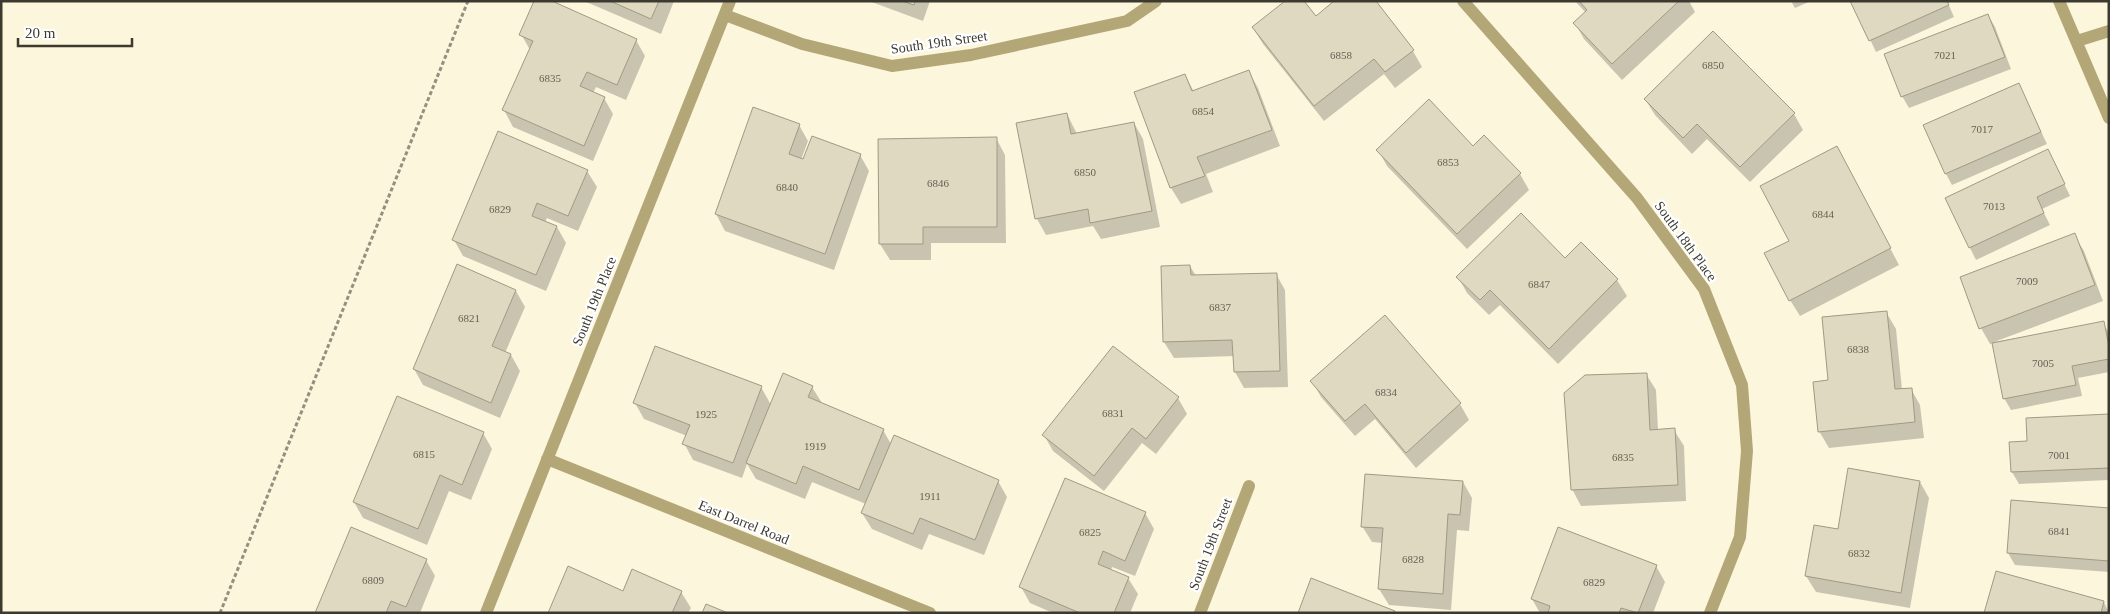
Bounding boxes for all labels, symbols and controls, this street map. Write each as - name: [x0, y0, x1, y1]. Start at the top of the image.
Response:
- scale bar: [18, 15, 131, 47]
- text: 20 m: [25, 25, 56, 41]
- street label: South 19th Street: [890, 28, 988, 57]
- house number: 6858: [1330, 49, 1353, 61]
- house number: 7021: [1934, 49, 1956, 61]
- house number: 6850: [1702, 59, 1725, 71]
- house number: 6835: [539, 72, 562, 84]
- house number: 6854: [1192, 105, 1215, 117]
- house number: 7017: [1971, 123, 1994, 135]
- house number: 6853: [1437, 156, 1460, 168]
- house number: 6850: [1074, 166, 1097, 178]
- house number: 6846: [927, 177, 950, 189]
- house number: 6840: [776, 181, 799, 193]
- street label: South 18th Place: [1652, 199, 1720, 284]
- house number: 7013: [1983, 200, 2006, 212]
- house number: 6829: [489, 203, 512, 215]
- house number: 6844: [1812, 208, 1835, 220]
- street label: South 19th Place: [570, 254, 619, 348]
- house number: 7009: [2016, 275, 2039, 287]
- house number: 6847: [1528, 278, 1551, 290]
- house number: 6837: [1209, 301, 1232, 313]
- house number: 6821: [458, 312, 480, 324]
- house number: 6838: [1847, 343, 1870, 355]
- house number: 7005: [2032, 357, 2055, 369]
- house number: 6834: [1375, 386, 1398, 398]
- house number: 6831: [1102, 407, 1124, 419]
- house number: 1925: [695, 408, 718, 420]
- house number: 1919: [804, 440, 827, 452]
- house number: 6815: [413, 448, 436, 460]
- house number: 7001: [2048, 449, 2070, 461]
- house number: 6835: [1612, 451, 1635, 463]
- house number: 1911: [919, 490, 941, 502]
- street label: South 19th Street: [1186, 496, 1235, 592]
- street label: East Darrel Road: [696, 497, 791, 547]
- house number: 6841: [2048, 525, 2070, 537]
- house number: 6825: [1079, 526, 1102, 538]
- house number: 6832: [1848, 547, 1870, 559]
- house number: 6828: [1402, 553, 1425, 565]
- house number: 6809: [362, 574, 385, 586]
- house number: 6829: [1583, 576, 1606, 588]

